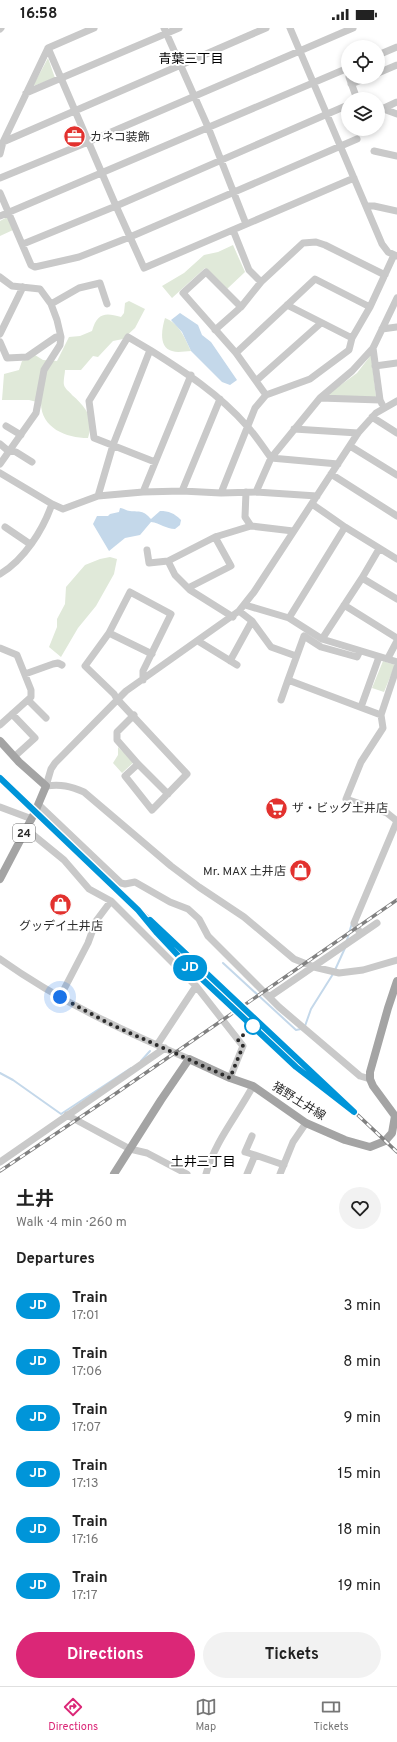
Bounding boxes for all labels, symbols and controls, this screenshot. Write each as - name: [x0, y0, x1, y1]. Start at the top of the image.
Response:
- text: 16:58: [20, 5, 57, 24]
- map controls: [341, 40, 385, 136]
- button: locate: [341, 40, 385, 84]
- district label: 青葉三丁目: [158, 52, 224, 68]
- button: layers: [341, 92, 385, 136]
- office icon: カネコ装飾: [62, 124, 88, 150]
- place label: カネコ装飾: [90, 130, 150, 146]
- supermarket icon: ザ・ビッグ土井店: [264, 795, 290, 821]
- place label: ザ・ビッグ土井店: [292, 801, 388, 817]
- road number: 24: [13, 824, 35, 842]
- shop icon: Mr. MAX 土井店: [288, 858, 314, 884]
- place label: Mr. MAX 土井店: [203, 864, 286, 880]
- shop icon: グッデイ土井店: [48, 892, 74, 918]
- place label: グッデイ土井店: [19, 919, 103, 935]
- line badge: JD: [172, 955, 208, 981]
- text: JD: [181, 959, 199, 976]
- your location: [50, 987, 70, 1007]
- unlabelled marker: [244, 1017, 262, 1035]
- street label: 猪野土井線: [269, 1079, 328, 1125]
- district label: 土井三丁目: [170, 1155, 236, 1171]
- button: heart: [339, 1187, 381, 1229]
- text: 土井: [16, 1188, 54, 1212]
- text: Walk · 4 min · 260 m: [16, 1215, 127, 1231]
- text: Departures: [16, 1250, 95, 1269]
- text: Train: [72, 1289, 108, 1308]
- text: JD: [29, 1297, 47, 1314]
- text: 3 min: [343, 1297, 381, 1316]
- text: 17:01: [72, 1308, 99, 1324]
- text: Train: [72, 1345, 108, 1364]
- text: JD: [29, 1353, 47, 1370]
- text: 8 min: [343, 1353, 381, 1372]
- text: 17:06: [72, 1364, 102, 1380]
- text: Train: [72, 1401, 108, 1420]
- text: JD: [29, 1409, 47, 1426]
- text: 9 min: [344, 1409, 381, 1428]
- text: 17:07: [72, 1420, 101, 1436]
- text: Train: [72, 1457, 108, 1476]
- text: JD: [29, 1465, 47, 1482]
- text: 15 min: [338, 1465, 381, 1484]
- text: 17:13: [72, 1476, 99, 1492]
- text: Train: [72, 1513, 108, 1532]
- text: JD: [29, 1521, 47, 1538]
- text: 18 min: [338, 1521, 381, 1540]
- text: 17:16: [72, 1532, 99, 1548]
- text: Train: [72, 1569, 108, 1588]
- text: JD: [29, 1577, 47, 1594]
- text: 19 min: [338, 1577, 381, 1596]
- text: 17:17: [72, 1588, 98, 1604]
- button: Directions: [16, 1632, 195, 1678]
- button: Tickets: [203, 1632, 381, 1678]
- tab: Directions: [48, 1696, 98, 1734]
- tab: Map: [195, 1696, 217, 1734]
- tab: Tickets: [313, 1696, 349, 1734]

